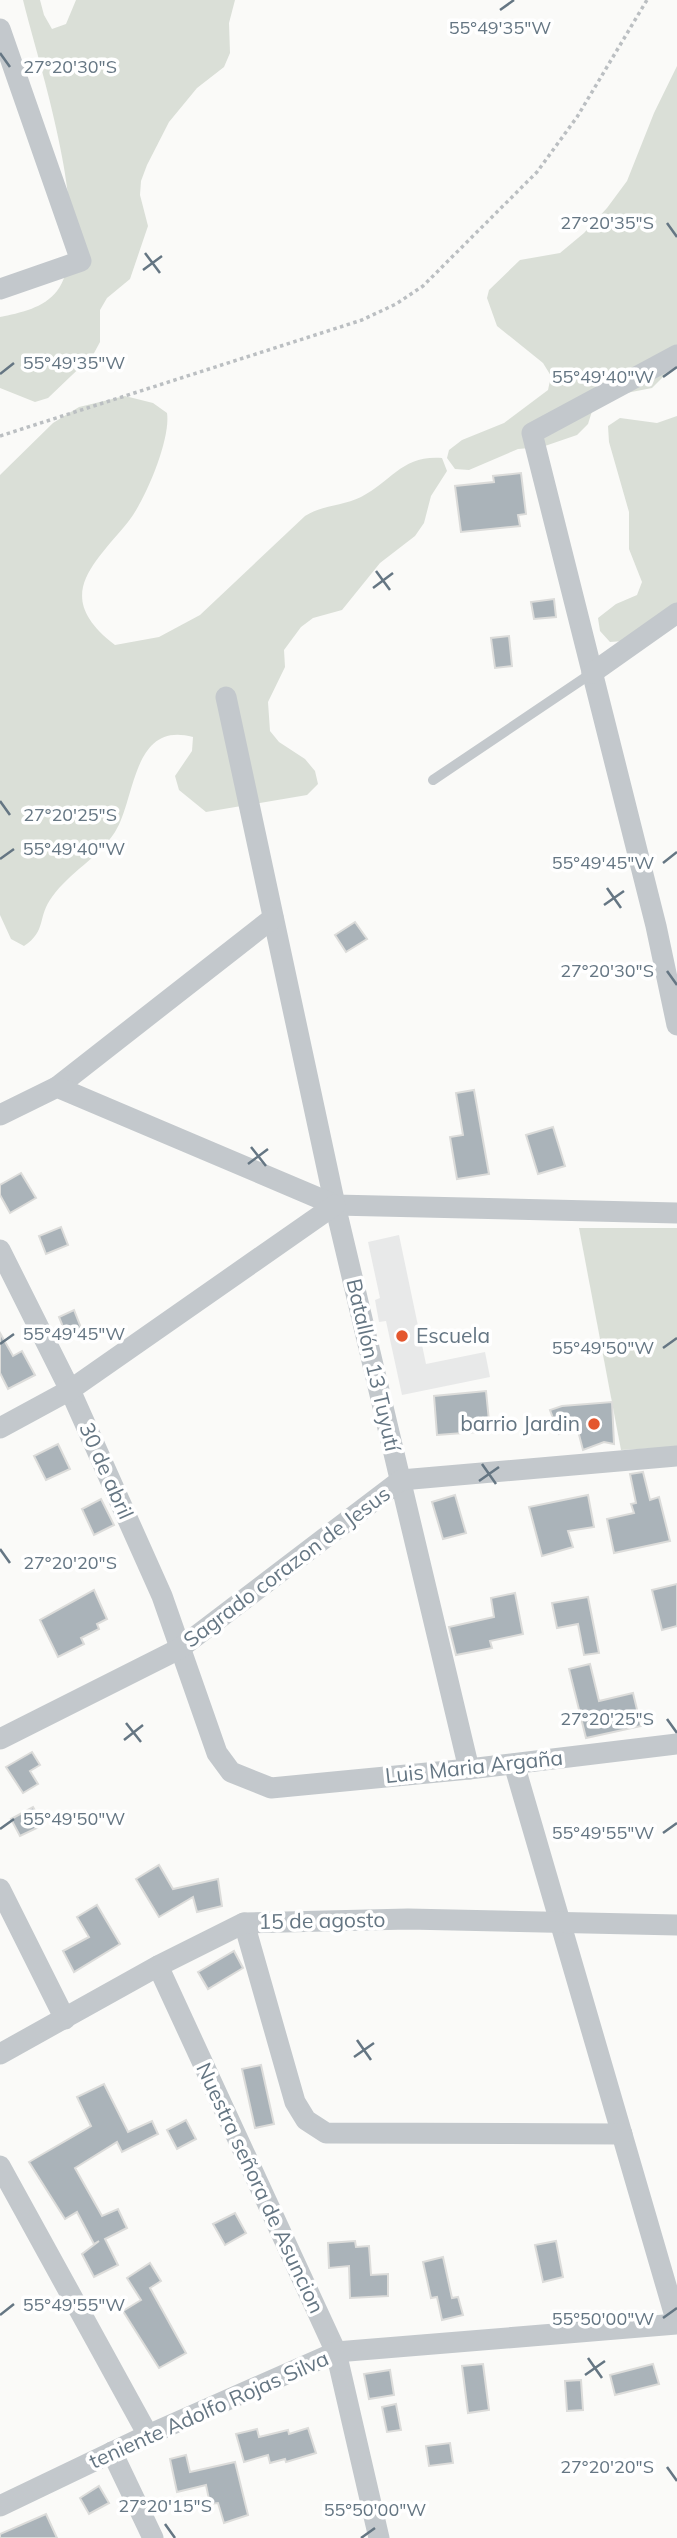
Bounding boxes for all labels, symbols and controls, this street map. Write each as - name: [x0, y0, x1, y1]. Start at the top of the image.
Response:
- text: 55°49'35"W: [449, 16, 551, 39]
- text: 27°20'30"S: [23, 55, 117, 78]
- text: 27°20'35"S: [560, 211, 654, 234]
- text: 55°49'35"W: [23, 351, 125, 374]
- text: 55°49'40"W: [552, 365, 654, 388]
- text: 27°20'25"S: [23, 803, 117, 826]
- text: 55°49'40"W: [23, 837, 125, 860]
- text: 55°49'45"W: [552, 851, 654, 874]
- text: 27°20'30"S: [560, 959, 654, 982]
- street label: Batallón 13 Tuyutí: [341, 1276, 407, 1455]
- text: 55°49'45"W: [23, 1322, 125, 1345]
- place label: Escuela: [416, 1322, 490, 1348]
- marker: Escuela: [394, 1328, 410, 1344]
- text: 55°49'50"W: [552, 1336, 654, 1359]
- place label: barrio Jardin: [460, 1410, 580, 1436]
- marker: barrio Jardin: [586, 1416, 602, 1432]
- street label: 30 de abril: [74, 1418, 140, 1523]
- street label: Sagrado corazon de Jesus: [178, 1480, 395, 1652]
- text: 27°20'20"S: [23, 1551, 117, 1574]
- text: 27°20'25"S: [560, 1707, 654, 1730]
- street label: Luis Maria Argaña: [384, 1744, 564, 1788]
- text: 55°49'50"W: [23, 1807, 125, 1830]
- text: 55°49'55"W: [552, 1821, 654, 1844]
- street label: 15 de agosto: [258, 1906, 386, 1934]
- street label: Nuestra señora de Asuncion: [191, 2058, 330, 2317]
- text: 55°49'55"W: [23, 2293, 125, 2316]
- text: 55°50'00"W: [552, 2307, 654, 2330]
- street label: teniente Adolfo Rojas Silva: [85, 2344, 332, 2474]
- text: 27°20'20"S: [560, 2455, 654, 2478]
- text: 27°20'15"S: [118, 2494, 212, 2517]
- text: 55°50'00"W: [324, 2498, 426, 2521]

